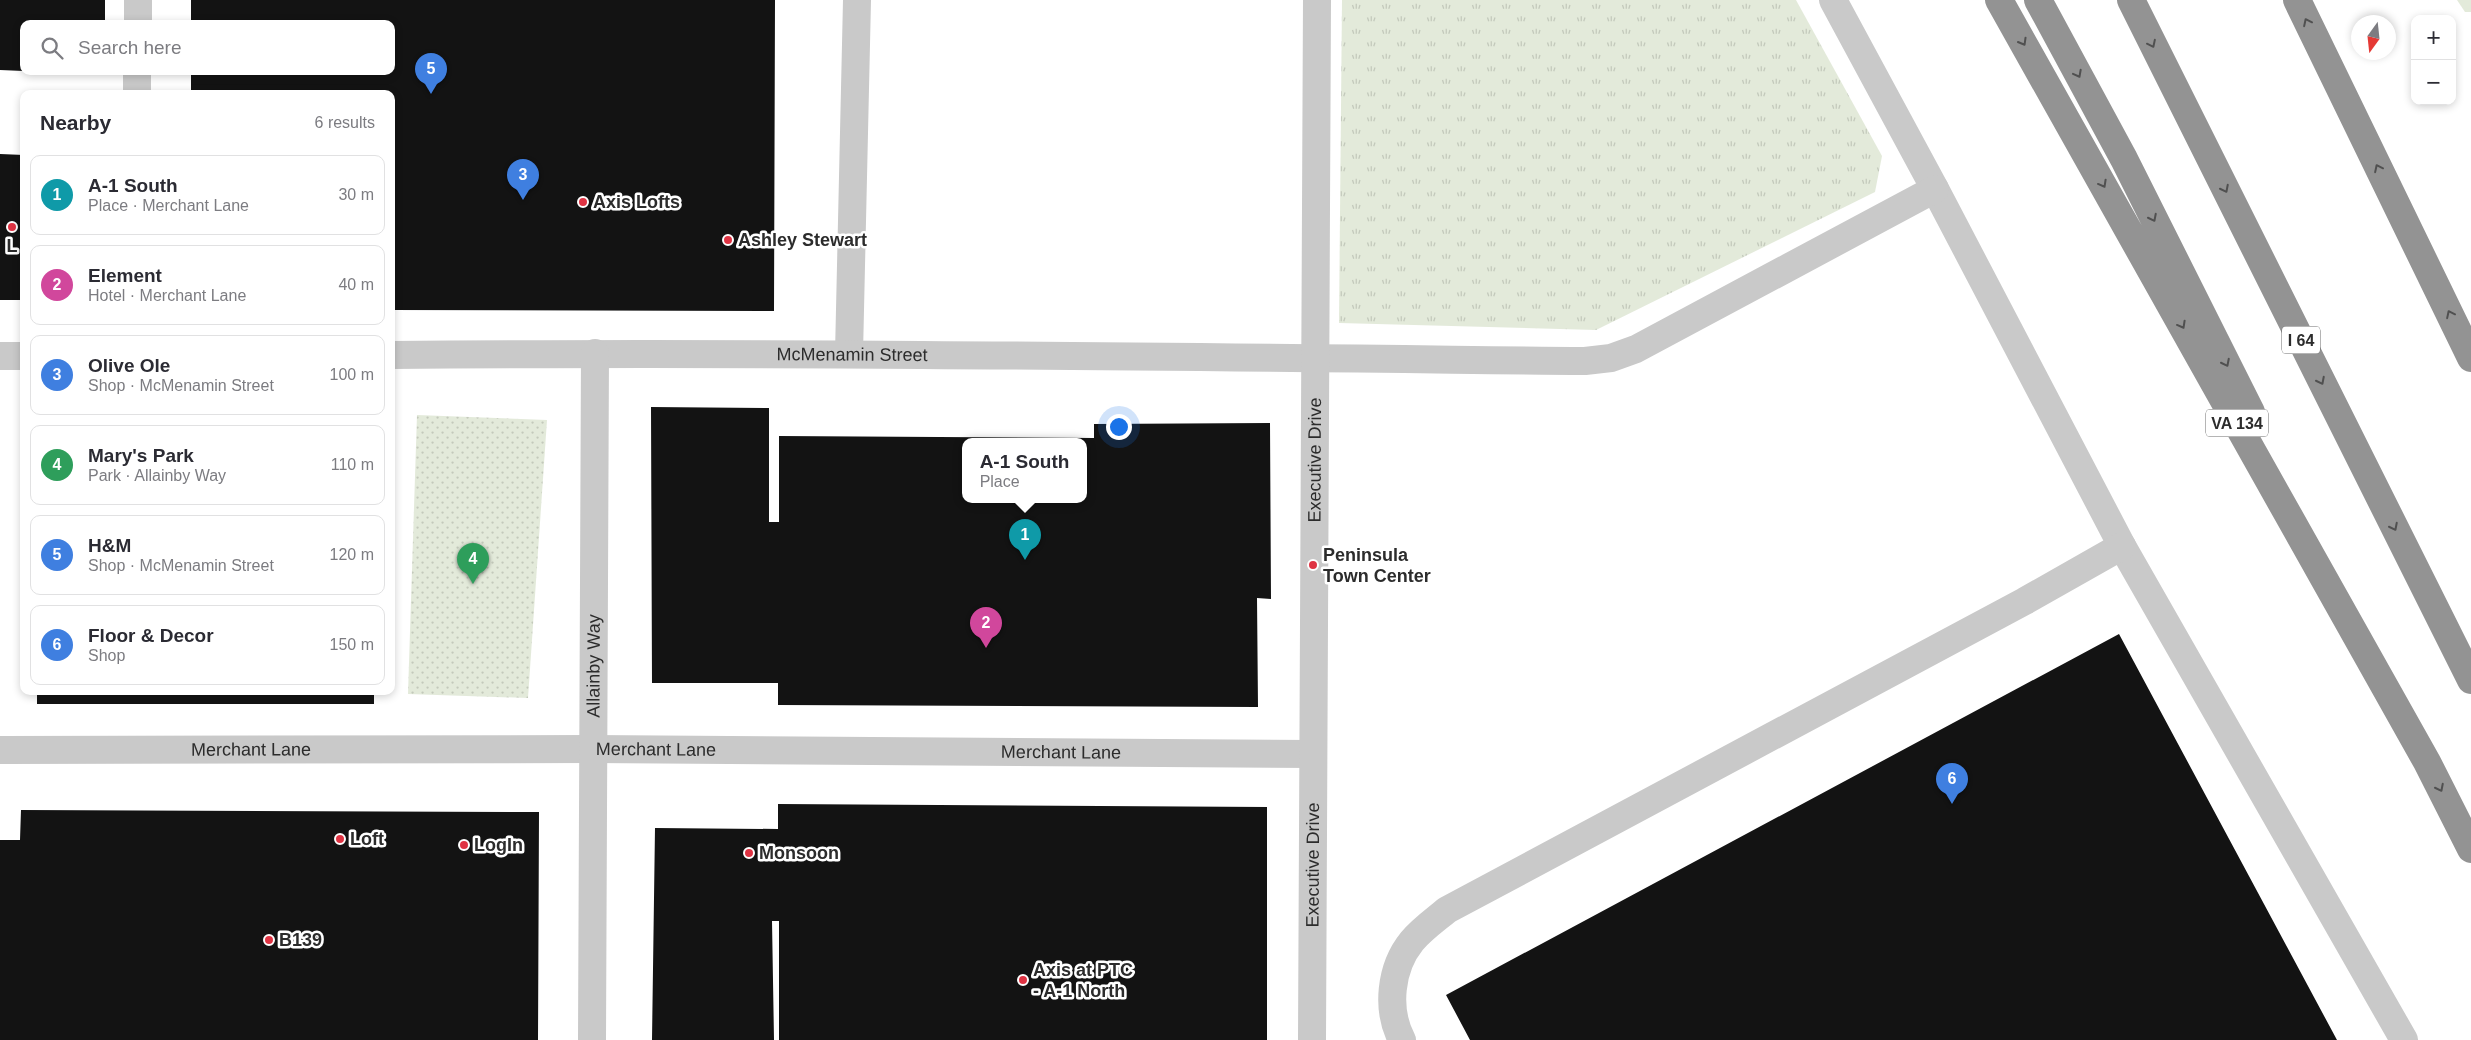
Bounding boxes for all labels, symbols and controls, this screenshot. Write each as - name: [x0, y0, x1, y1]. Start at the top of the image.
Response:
- north arrow: [2351, 15, 2396, 60]
- map controls: [2411, 15, 2456, 105]
- button: +: [2411, 15, 2456, 60]
- one-way arrow: [2303, 18, 2313, 27]
- search box: [20, 20, 395, 75]
- icon: search: [38, 34, 66, 62]
- text: Search here: [78, 37, 182, 58]
- one-way arrow: [2016, 37, 2026, 46]
- one-way arrow: [2146, 39, 2157, 48]
- pin: 5: [415, 53, 447, 94]
- button: −: [2411, 60, 2456, 105]
- one-way arrow: [2072, 68, 2082, 77]
- text: Nearby: [40, 111, 111, 134]
- text: 6 results: [315, 114, 375, 131]
- pin: 3: [507, 159, 539, 200]
- one-way arrow: [2374, 164, 2385, 173]
- text: A-1 South: [88, 175, 178, 196]
- one-way arrow: [2097, 178, 2107, 187]
- one-way arrow: [2219, 184, 2229, 193]
- text: 1: [53, 186, 61, 203]
- text: 30 m: [338, 186, 374, 203]
- place label: Axis Lofts: [593, 192, 680, 212]
- marker: Axis Lofts: [577, 196, 589, 208]
- text: Place · Merchant Lane: [88, 197, 249, 214]
- one-way arrow: [2147, 212, 2157, 221]
- marker: L: [6, 221, 18, 233]
- place label: Ashley Stewart: [738, 230, 867, 250]
- marker: Ashley Stewart: [722, 234, 734, 246]
- place label: L: [7, 236, 18, 256]
- text: Element: [88, 265, 162, 286]
- text: 2: [53, 276, 61, 293]
- text: 40 m: [338, 276, 374, 293]
- text: Hotel · Merchant Lane: [88, 287, 246, 304]
- one-way arrow: [2445, 310, 2456, 319]
- one-way arrow: [2176, 320, 2186, 329]
- road number: I 64: [2282, 326, 2320, 354]
- street label: McMenamin Street: [776, 344, 928, 365]
- text: Olive Ole: [88, 355, 170, 376]
- one-way arrow: [2220, 358, 2230, 367]
- text: 3: [53, 366, 61, 383]
- text: 100 m: [330, 366, 374, 383]
- one-way arrow: [2315, 376, 2325, 385]
- text: Shop · McMenamin Street: [88, 377, 274, 394]
- street label: Executive Drive: [1304, 397, 1325, 523]
- road number: VA 134: [2206, 409, 2268, 436]
- your location: [1106, 414, 1132, 440]
- popup: [962, 438, 1087, 503]
- text: Mary's Park: [88, 445, 194, 466]
- text: A-1 South: [980, 451, 1069, 472]
- text: 4: [53, 456, 61, 473]
- text: 110 m: [331, 456, 374, 473]
- text: Park · Allainby Way: [88, 467, 226, 484]
- text: Place: [980, 473, 1020, 490]
- pin: 1: [1009, 519, 1041, 560]
- one-way arrow: [2388, 522, 2398, 531]
- text: H&M: [88, 535, 131, 556]
- pin: 4: [457, 543, 489, 584]
- place label: Peninsula Town Center: [1323, 545, 1431, 586]
- text: 5: [53, 546, 61, 563]
- text: 120 m: [330, 546, 374, 563]
- text: Shop · McMenamin Street: [88, 557, 274, 574]
- marker: Peninsula Town Center: [1307, 559, 1319, 571]
- pin: 2: [970, 607, 1002, 648]
- street label: Allainby Way: [583, 614, 604, 718]
- text: Floor & Decor: [88, 625, 214, 646]
- text: 6: [53, 636, 61, 653]
- text: 150 m: [330, 636, 374, 653]
- text: Shop: [88, 647, 125, 664]
- street label: Merchant Lane: [191, 739, 311, 760]
- street label: Merchant Lane: [596, 739, 716, 760]
- street label: Merchant Lane: [1001, 742, 1121, 763]
- pin: 6: [1936, 763, 1968, 804]
- one-way arrow: [2434, 783, 2444, 792]
- street label: Executive Drive: [1303, 802, 1323, 928]
- place label: Loft: [350, 829, 384, 849]
- marker: Loft: [334, 833, 346, 845]
- place label: LogIn: [474, 835, 523, 855]
- marker: LogIn: [458, 839, 470, 851]
- place label: Monsoon: [759, 843, 839, 863]
- marker: Monsoon: [743, 847, 755, 859]
- place label: B139: [279, 930, 322, 950]
- marker: B139: [263, 934, 275, 946]
- place label: Axis at PTC - A-1 North: [1033, 960, 1133, 1001]
- marker: Axis at PTC - A-1 North: [1017, 974, 1029, 986]

